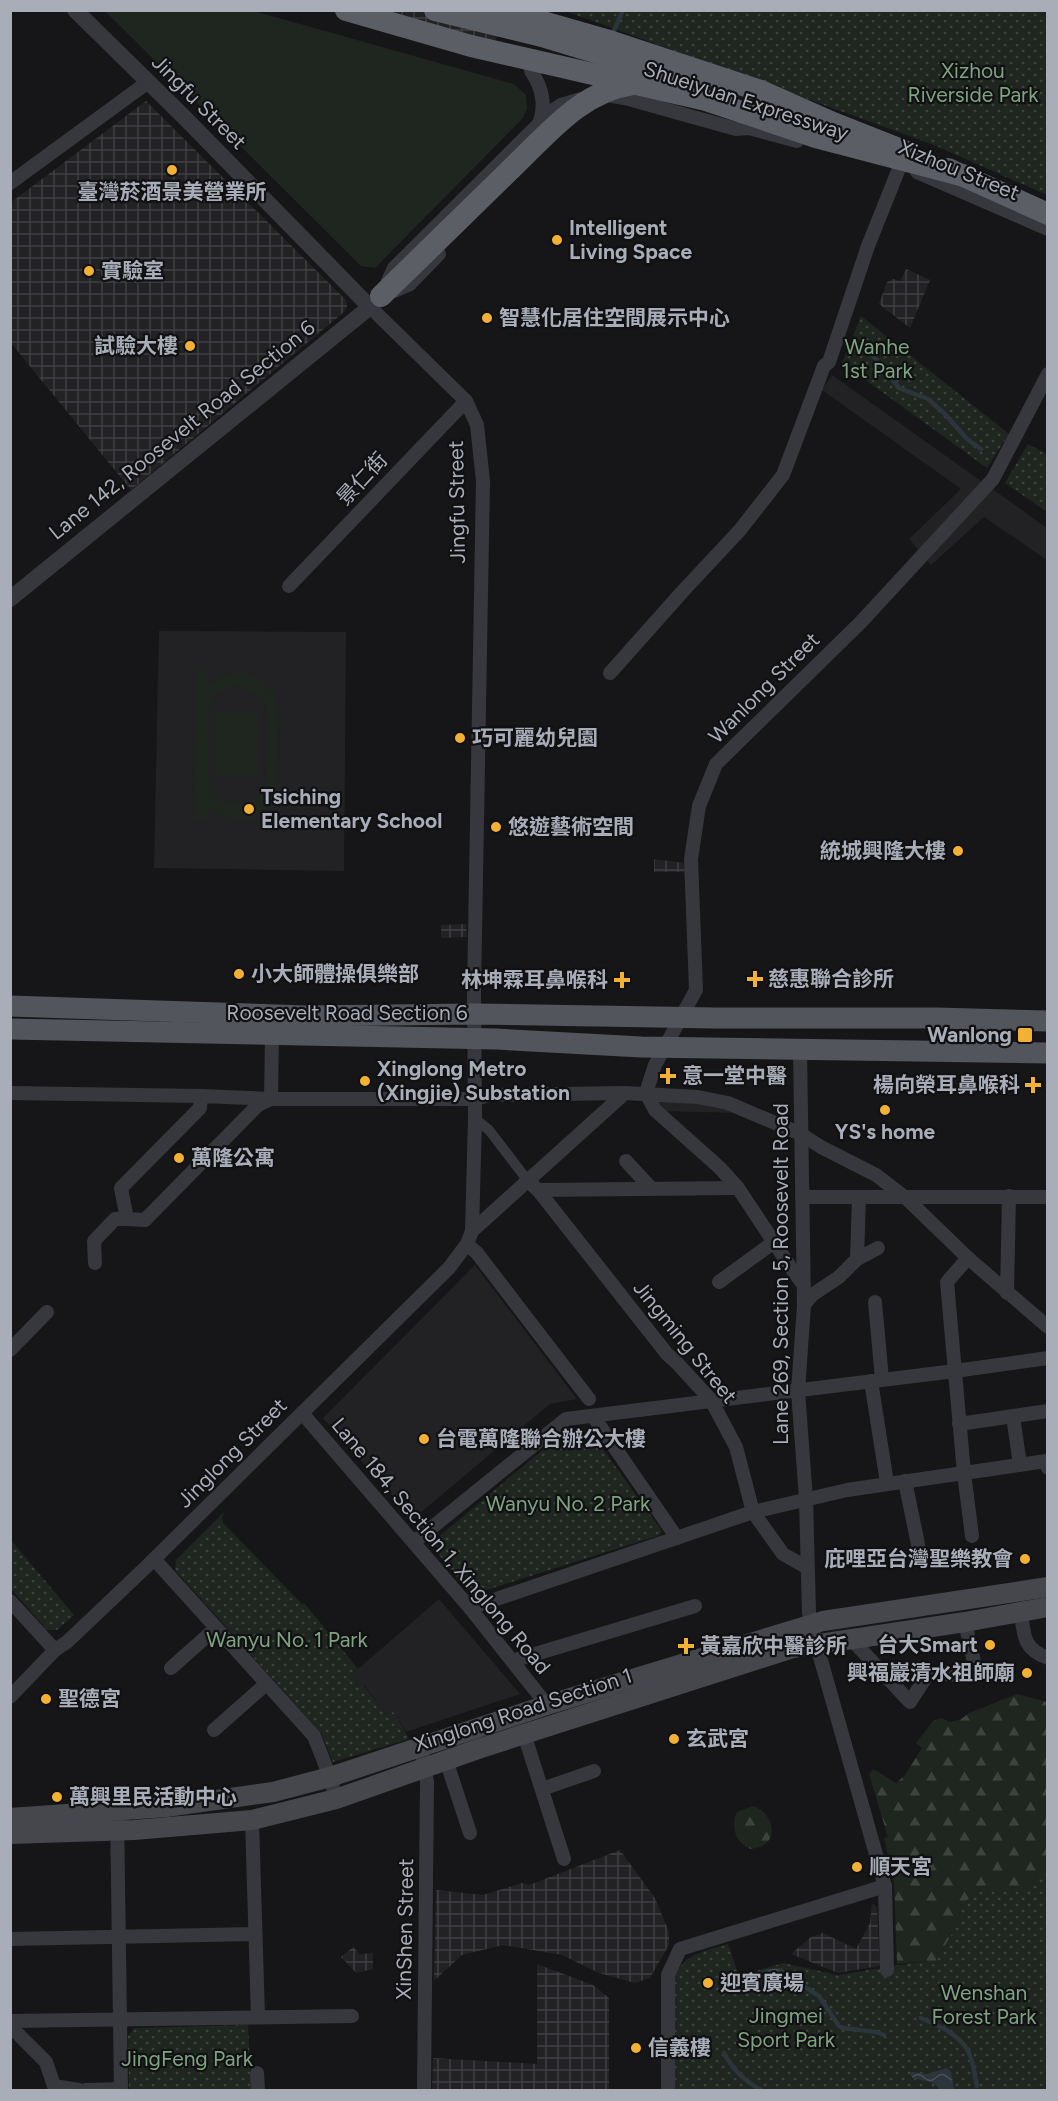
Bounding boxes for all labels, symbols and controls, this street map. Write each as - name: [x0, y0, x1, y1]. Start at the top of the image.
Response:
- street label: Jingfu Street: [147, 49, 252, 154]
- street label: Shueiyuan Expressway: [641, 56, 852, 145]
- park label: Xizhou Riverside Park: [908, 58, 1039, 107]
- street label: Xizhou Street: [895, 134, 1023, 205]
- marker: 臺灣菸酒景美營業所: [165, 163, 179, 177]
- place label: 臺灣菸酒景美營業所: [78, 179, 267, 204]
- place label: Intelligent Living Space: [569, 215, 693, 264]
- marker: Intelligent Living Space: [550, 233, 564, 247]
- place label: 實驗室: [101, 258, 164, 283]
- marker: 實驗室: [82, 264, 96, 278]
- place label: 智慧化居住空間展示中心: [499, 305, 730, 330]
- marker: 智慧化居住空間展示中心: [480, 311, 494, 325]
- street label: Lane 142, Roosevelt Road Section 6: [44, 314, 320, 545]
- place label: 試驗大樓: [94, 333, 178, 358]
- park label: Wanhe 1st Park: [841, 334, 914, 383]
- marker: 試驗大樓: [183, 339, 197, 353]
- street label: Jingfu Street: [443, 440, 470, 564]
- street label: 景仁街: [331, 447, 392, 510]
- street label: Wanlong Street: [703, 627, 824, 748]
- place label: 巧可麗幼兒園: [472, 725, 598, 750]
- marker: 巧可麗幼兒園: [453, 731, 467, 745]
- place label: Tsiching Elementary School: [261, 784, 442, 833]
- marker: Tsiching Elementary School: [242, 802, 256, 816]
- place label: 悠遊藝術空間: [508, 814, 634, 839]
- marker: 悠遊藝術空間: [489, 820, 503, 834]
- place label: 統城興隆大樓: [820, 838, 946, 863]
- marker: 統城興隆大樓: [951, 844, 965, 858]
- place label: 小大師體操俱樂部: [251, 961, 419, 986]
- place label: 慈惠聯合診所: [768, 966, 894, 991]
- marker: 小大師體操俱樂部: [232, 967, 246, 981]
- place label: 林坤霖耳鼻喉科: [461, 967, 608, 992]
- marker: 慈惠聯合診所: [746, 970, 764, 988]
- marker: 林坤霖耳鼻喉科: [613, 971, 631, 989]
- street label: Roosevelt Road Section 6: [226, 1000, 468, 1025]
- place label: Wanlong: [927, 1022, 1012, 1047]
- marker: Wanlong: [1016, 1026, 1034, 1044]
- place label: Xinglong Metro (Xingjie) Substation: [377, 1056, 570, 1105]
- place label: 意一堂中醫: [682, 1063, 787, 1088]
- marker: 意一堂中醫: [659, 1067, 677, 1085]
- place label: 楊向榮耳鼻喉科: [873, 1072, 1020, 1097]
- marker: Xinglong Metro (Xingjie) Substation: [358, 1074, 372, 1088]
- marker: 楊向榮耳鼻喉科: [1024, 1076, 1042, 1094]
- street label: Lane 269, Section 5, Roosevelt Road: [768, 1103, 793, 1445]
- marker: YS's home: [878, 1103, 892, 1117]
- place label: YS's home: [835, 1119, 936, 1144]
- place label: 萬隆公寓: [191, 1145, 275, 1170]
- marker: 萬隆公寓: [172, 1151, 186, 1165]
- street label: Jingming Street: [628, 1275, 742, 1408]
- street label: Jinglong Street: [172, 1393, 292, 1513]
- street label: Lane 184, Section 1, Xinglong Road: [327, 1412, 556, 1679]
- place label: 台電萬隆聯合辦公大樓: [436, 1426, 646, 1451]
- marker: 台電萬隆聯合辦公大樓: [417, 1432, 431, 1446]
- park label: Wanyu No. 2 Park: [486, 1491, 651, 1516]
- place label: 庇哩亞台灣聖樂教會: [824, 1546, 1013, 1571]
- marker: 庇哩亞台灣聖樂教會: [1018, 1552, 1032, 1566]
- park label: Wanyu No. 1 Park: [206, 1627, 368, 1652]
- place label: 台大Smart: [877, 1632, 978, 1657]
- place label: 黃嘉欣中醫診所: [700, 1633, 847, 1658]
- marker: 黃嘉欣中醫診所: [677, 1637, 695, 1655]
- marker: 台大Smart: [983, 1638, 997, 1652]
- place label: 興福巖清水祖師廟: [847, 1660, 1015, 1685]
- street label: Xinglong Road Section 1: [411, 1662, 635, 1757]
- marker: 興福巖清水祖師廟: [1020, 1666, 1034, 1680]
- place label: 聖德宮: [58, 1686, 121, 1711]
- marker: 聖德宮: [39, 1692, 53, 1706]
- place label: 玄武宮: [686, 1726, 749, 1751]
- marker: 玄武宮: [667, 1732, 681, 1746]
- place label: 萬興里民活動中心: [69, 1784, 237, 1809]
- marker: 萬興里民活動中心: [50, 1790, 64, 1804]
- place label: 順天宮: [869, 1854, 932, 1879]
- street label: XinShen Street: [391, 1858, 418, 2000]
- marker: 順天宮: [850, 1860, 864, 1874]
- place label: 迎賓廣場: [720, 1970, 804, 1995]
- marker: 迎賓廣場: [701, 1976, 715, 1990]
- park label: Wenshan Forest Park: [932, 1980, 1037, 2029]
- park label: Jingmei Sport Park: [737, 2003, 836, 2052]
- place label: 信義樓: [648, 2035, 711, 2060]
- marker: 信義樓: [629, 2041, 643, 2055]
- park label: JingFeng Park: [121, 2046, 254, 2071]

